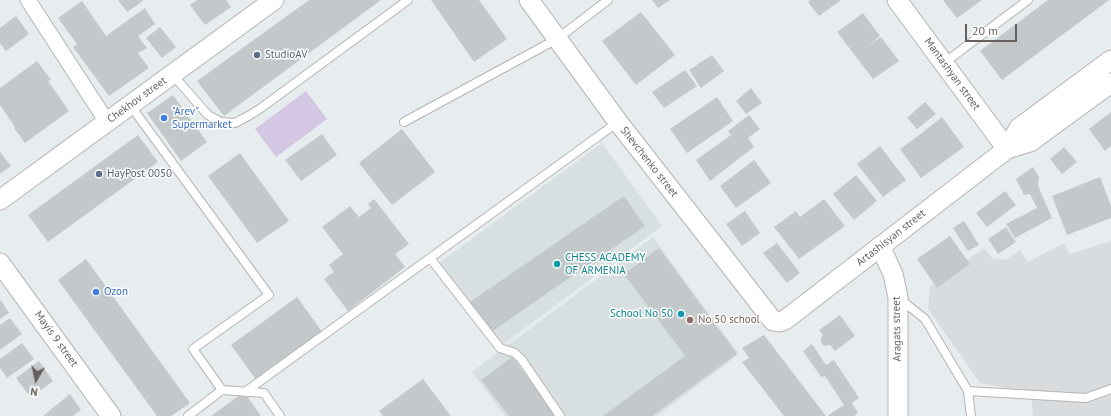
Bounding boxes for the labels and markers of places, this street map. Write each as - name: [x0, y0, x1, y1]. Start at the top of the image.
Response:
- place label: StudioAV: [265, 48, 307, 62]
- marker: StudioAV: [252, 50, 262, 60]
- place label: "Arev" Supermarket: [172, 105, 232, 131]
- marker: "Arev" Supermarket: [159, 113, 169, 123]
- place label: HayPost 0050: [107, 167, 172, 181]
- marker: HayPost 0050: [94, 169, 104, 179]
- place label: CHESS ACADEMY OF ARMENIA: [565, 251, 646, 277]
- marker: CHESS ACADEMY OF ARMENIA: [552, 259, 562, 269]
- place label: Ozon: [104, 285, 128, 299]
- marker: Ozon: [91, 287, 101, 297]
- place label: School No 50: [610, 307, 673, 321]
- marker: School No 50: [676, 309, 686, 319]
- place label: No 50 school: [698, 313, 760, 327]
- marker: No 50 school: [685, 315, 695, 325]

